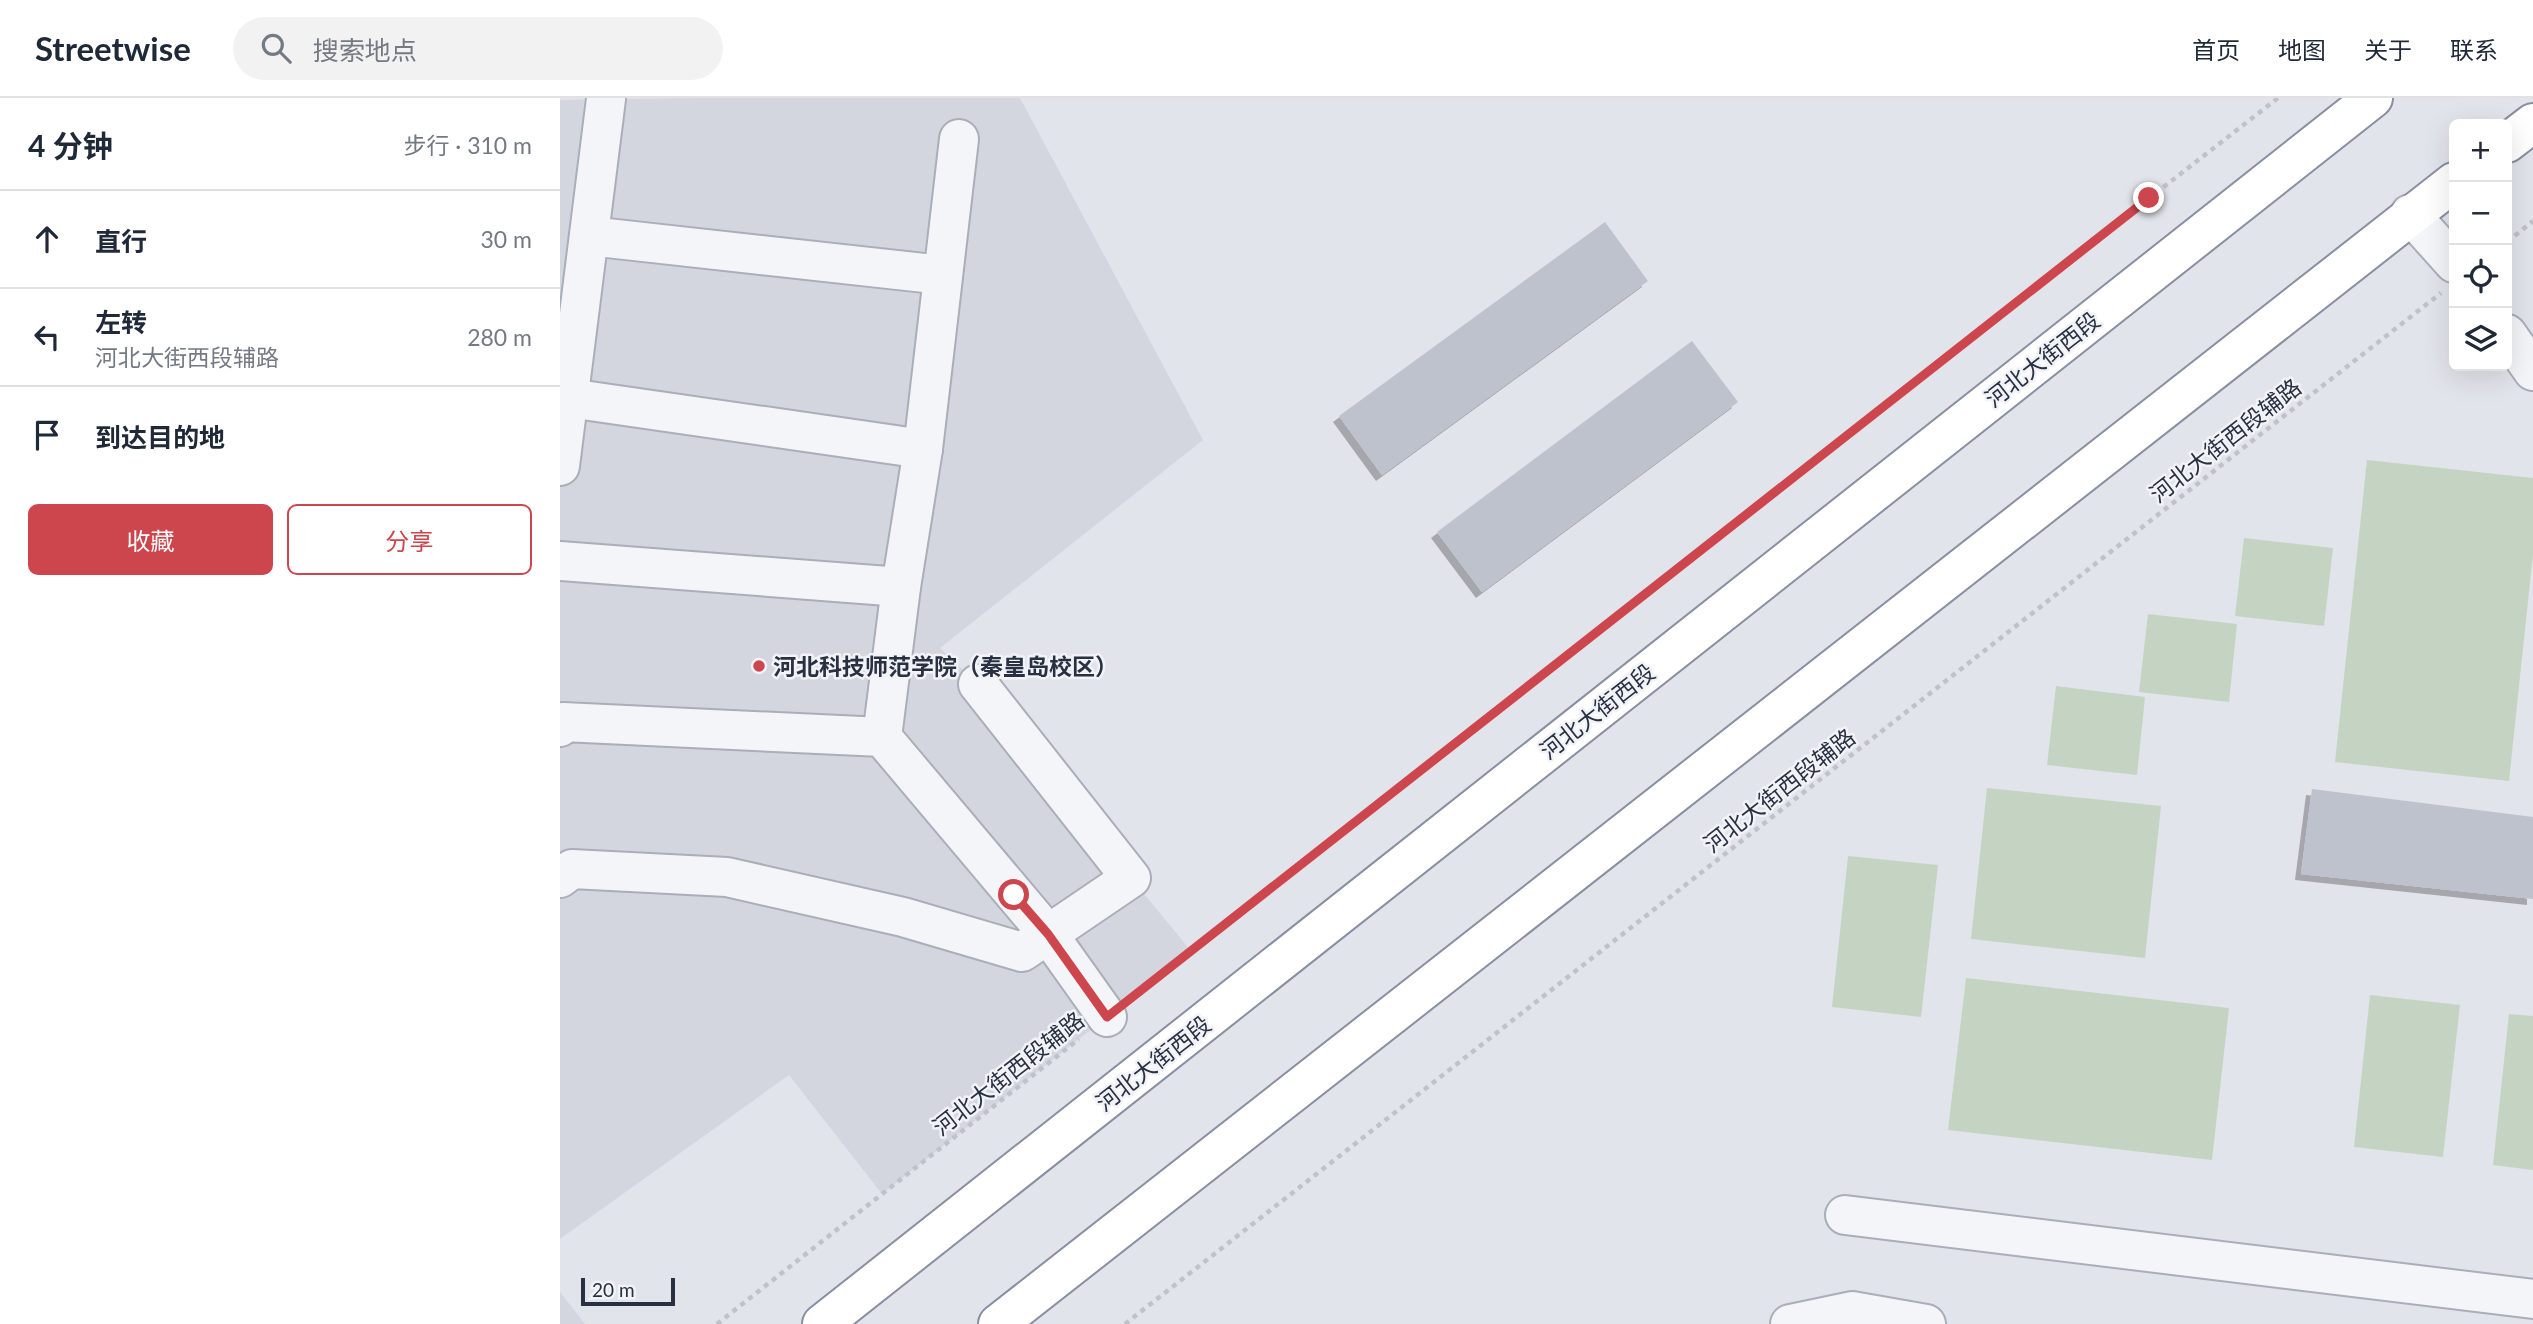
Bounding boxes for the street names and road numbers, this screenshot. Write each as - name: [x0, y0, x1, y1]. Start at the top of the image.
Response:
- street label: 河北大街西段: [1979, 305, 2105, 413]
- street label: 河北大街西段辅路: [2144, 372, 2306, 508]
- street label: 河北大街西段: [1534, 657, 1660, 765]
- street label: 河北大街西段辅路: [1698, 722, 1860, 858]
- street label: 河北大街西段辅路: [927, 1005, 1089, 1141]
- street label: 河北大街西段: [1090, 1009, 1216, 1117]

